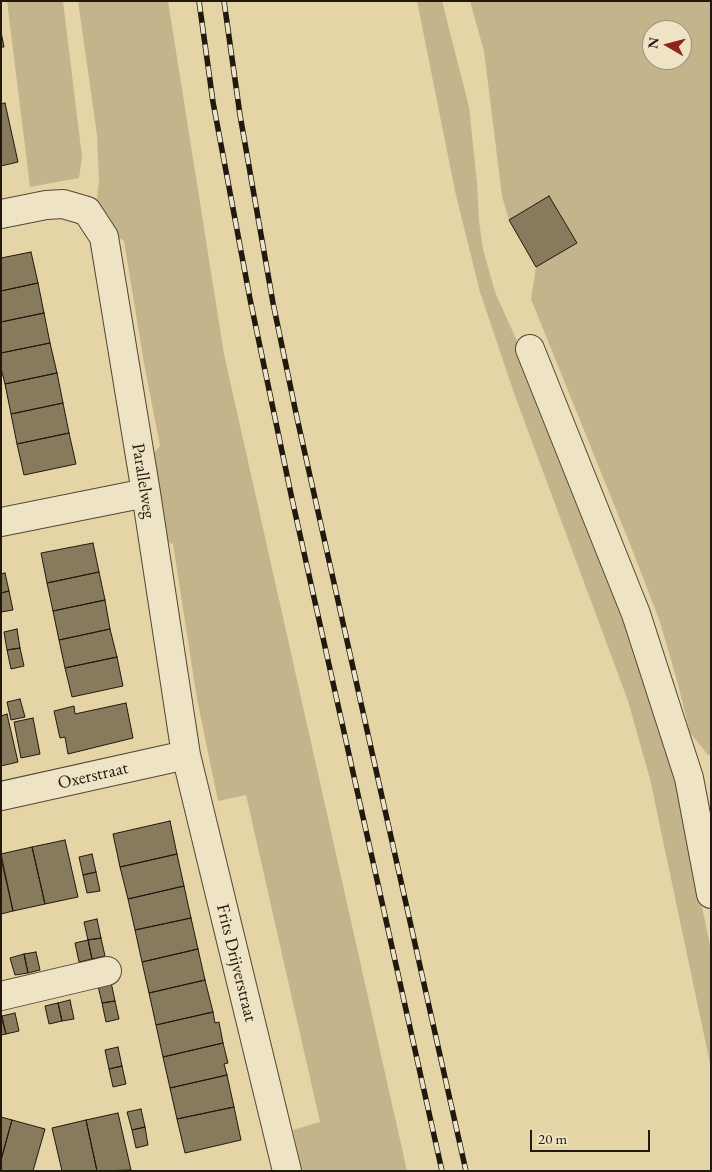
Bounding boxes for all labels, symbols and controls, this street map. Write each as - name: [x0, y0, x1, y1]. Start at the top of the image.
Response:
- north arrow: [642, 20, 692, 70]
- text: N: [643, 36, 663, 50]
- street label: Parallelweg: [126, 442, 160, 520]
- street label: Oxerstraat: [56, 757, 130, 795]
- street label: Frits Drijverstraat: [211, 902, 261, 1024]
- scale bar: [532, 1120, 652, 1152]
- text: 20 m: [538, 1129, 567, 1148]

